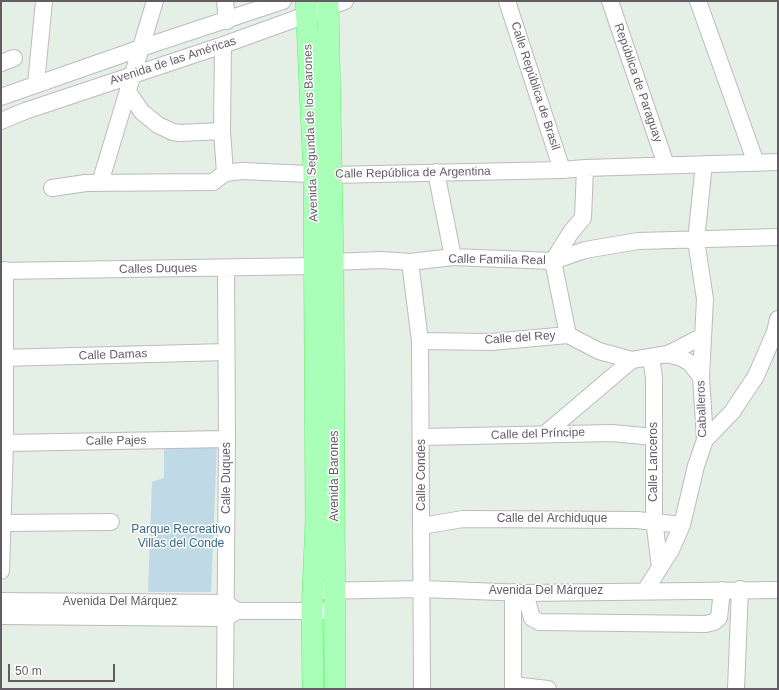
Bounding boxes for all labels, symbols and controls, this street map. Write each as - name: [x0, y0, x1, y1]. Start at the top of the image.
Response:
- street label: Calle República de Brasil: [507, 20, 563, 152]
- street label: República de Paraguay: [611, 22, 665, 144]
- street label: Avenida de las Américas: [108, 34, 238, 88]
- street label: Avenida Segunda de los Barones: [301, 44, 321, 222]
- street label: Calle República de Argentina: [335, 164, 491, 182]
- street label: Calle Familia Real: [448, 252, 546, 268]
- street label: Calles Duques: [119, 261, 197, 277]
- street label: Calle del Rey: [484, 328, 556, 348]
- street label: Calle Damas: [78, 347, 148, 363]
- street label: Caballeros: [694, 380, 710, 438]
- street label: Calle Lanceros: [647, 422, 661, 502]
- street label: Calle del Príncipe: [491, 425, 585, 443]
- street label: Avenida Barones: [328, 430, 342, 522]
- street label: Calle Pajes: [86, 433, 146, 449]
- street label: Calle Condes: [415, 439, 429, 511]
- street label: Calle Duques: [220, 442, 234, 514]
- street label: Calle del Archiduque: [497, 512, 607, 526]
- park label: Parque Recreativo Villas del Conde: [131, 523, 231, 551]
- street label: Avenida Del Márquez: [489, 584, 603, 598]
- street label: Avenida Del Márquez: [63, 595, 177, 609]
- scale bar: [10, 656, 117, 682]
- text: 50 m: [15, 664, 42, 678]

